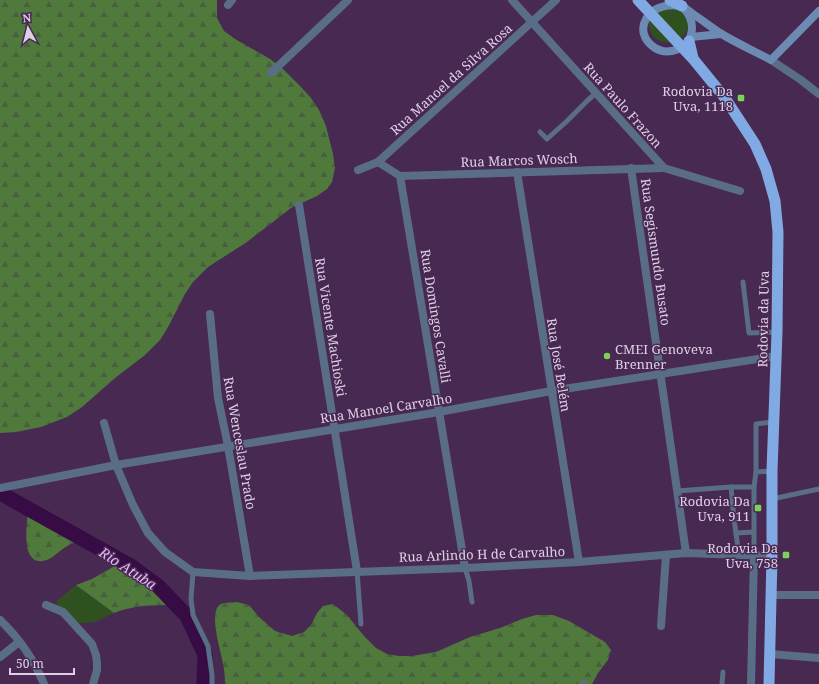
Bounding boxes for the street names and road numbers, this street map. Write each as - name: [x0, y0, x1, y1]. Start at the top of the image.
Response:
- street label: Rua Manoel da Silva Rosa: [386, 19, 516, 139]
- street label: Rua Paulo Frazon: [580, 58, 667, 152]
- street label: Rua Marcos Wosch: [460, 149, 578, 171]
- street label: Rua Segismundo Busato: [637, 177, 675, 327]
- street label: Rua Domingos Cavalli: [417, 248, 455, 384]
- street label: Rua Vicente Machioski: [311, 256, 351, 398]
- street label: Rodovia da Uva: [753, 270, 773, 368]
- street label: Rua José Belém: [543, 317, 575, 413]
- street label: Rua Wenceslau Prado: [219, 375, 261, 511]
- street label: Rua Manoel Carvalho: [319, 389, 453, 427]
- street label: Rua Arlindo H de Carvalho: [399, 542, 565, 566]

